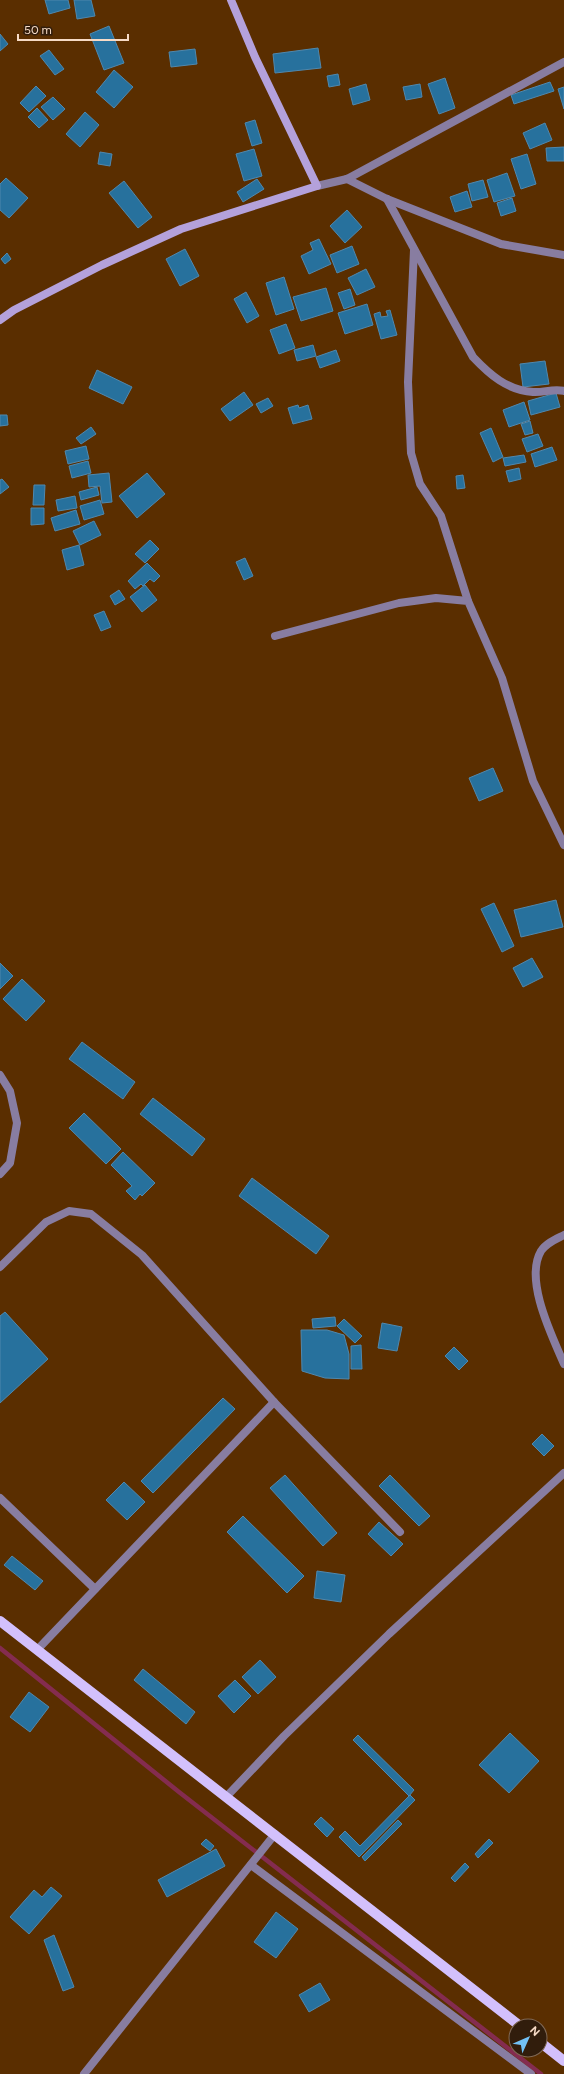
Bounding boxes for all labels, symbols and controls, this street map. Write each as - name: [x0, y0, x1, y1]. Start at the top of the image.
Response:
- scale bar: [18, 16, 128, 42]
- text: 50 m: [24, 23, 52, 37]
- north arrow: [508, 2018, 548, 2058]
- text: N: [527, 2024, 542, 2039]

